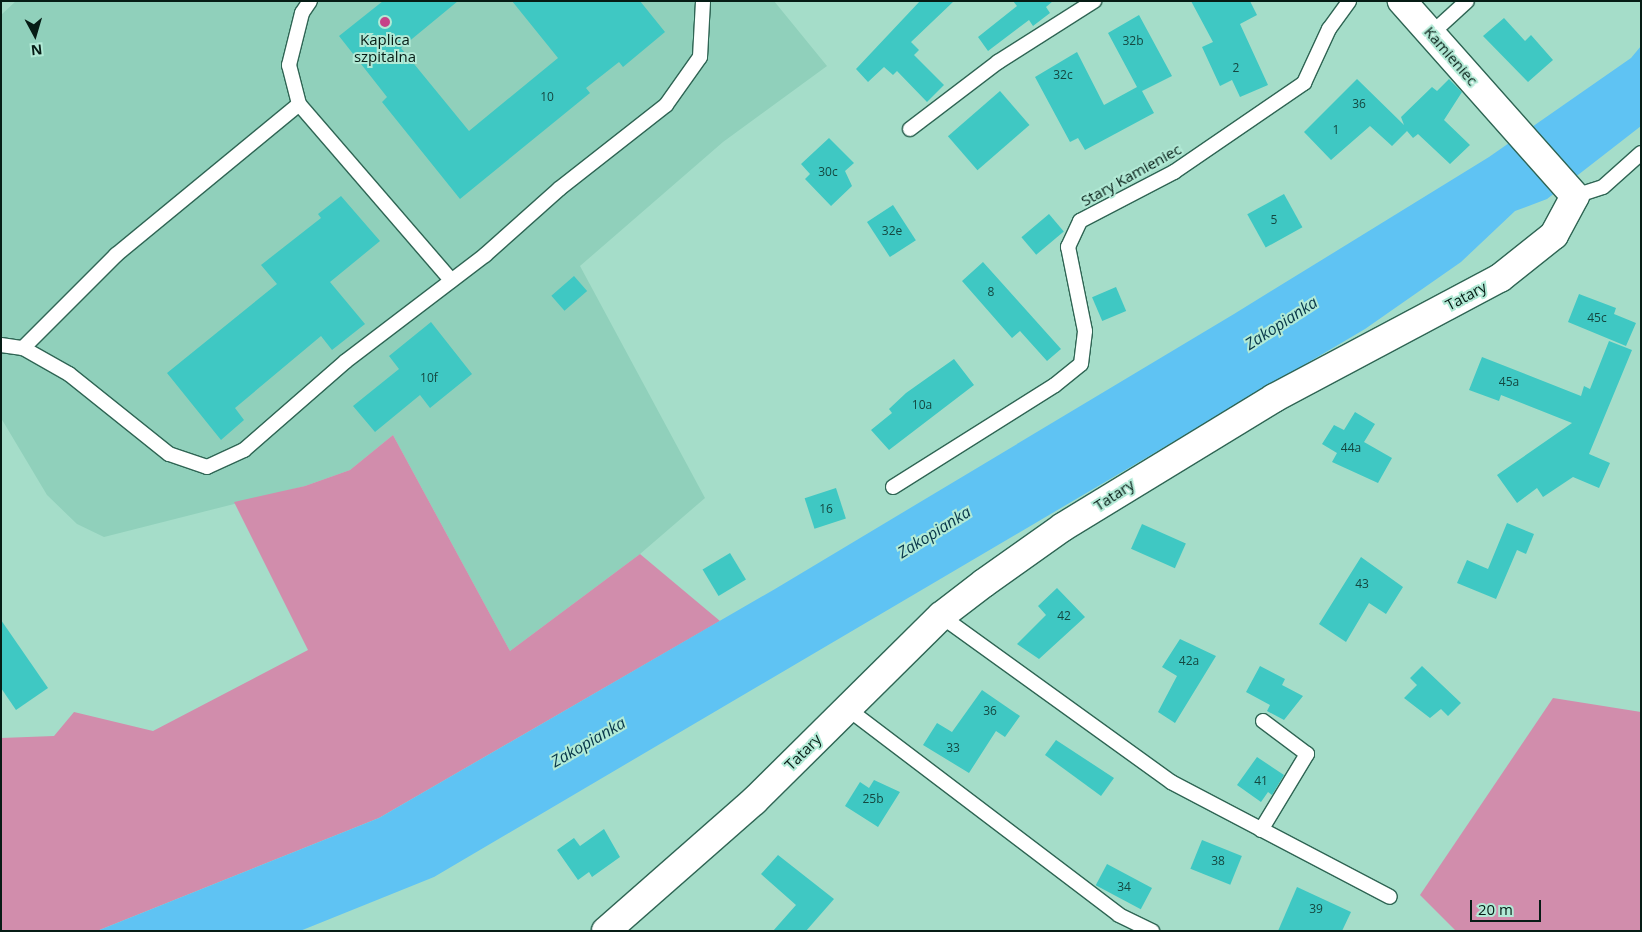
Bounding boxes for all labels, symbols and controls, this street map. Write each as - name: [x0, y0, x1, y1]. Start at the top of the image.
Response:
- north arrow: [10, 10, 60, 60]
- marker: Kaplica szpitalna: [379, 16, 391, 28]
- street label: Kamieniec: [1421, 23, 1481, 89]
- place label: Kaplica szpitalna: [354, 30, 416, 65]
- house number: 32b: [1122, 34, 1144, 48]
- text: N: [30, 40, 43, 60]
- house number: 2: [1233, 61, 1239, 75]
- house number: 32c: [1053, 68, 1073, 82]
- house number: 10: [540, 90, 554, 104]
- house number: 36: [1352, 97, 1366, 111]
- house number: 1: [1333, 123, 1339, 137]
- street label: Stary Kamieniec: [1078, 140, 1184, 210]
- house number: 30c: [818, 165, 838, 179]
- house number: 5: [1271, 213, 1277, 227]
- house number: 32e: [882, 224, 902, 238]
- street label: Tatary: [1442, 278, 1490, 314]
- house number: 8: [988, 285, 994, 299]
- water label: Zakopianka: [1241, 292, 1321, 354]
- house number: 45c: [1587, 311, 1607, 325]
- house number: 10f: [420, 371, 438, 385]
- house number: 45a: [1499, 375, 1519, 389]
- house number: 10a: [912, 398, 932, 412]
- house number: 44a: [1341, 441, 1361, 455]
- street label: Tatary: [1091, 475, 1137, 515]
- house number: 16: [819, 502, 833, 516]
- water label: Zakopianka: [894, 502, 974, 562]
- house number: 43: [1355, 577, 1369, 591]
- house number: 42: [1057, 609, 1071, 623]
- house number: 42a: [1179, 654, 1199, 668]
- house number: 36: [983, 704, 997, 718]
- water label: Zakopianka: [547, 713, 629, 771]
- street label: Tatary: [781, 730, 825, 774]
- house number: 33: [946, 741, 960, 755]
- house number: 41: [1254, 774, 1268, 788]
- house number: 25b: [862, 792, 884, 806]
- house number: 38: [1211, 854, 1225, 868]
- house number: 34: [1117, 880, 1131, 894]
- scale bar: [1472, 890, 1543, 922]
- text: 20 m: [1478, 899, 1513, 919]
- house number: 39: [1309, 902, 1323, 916]

